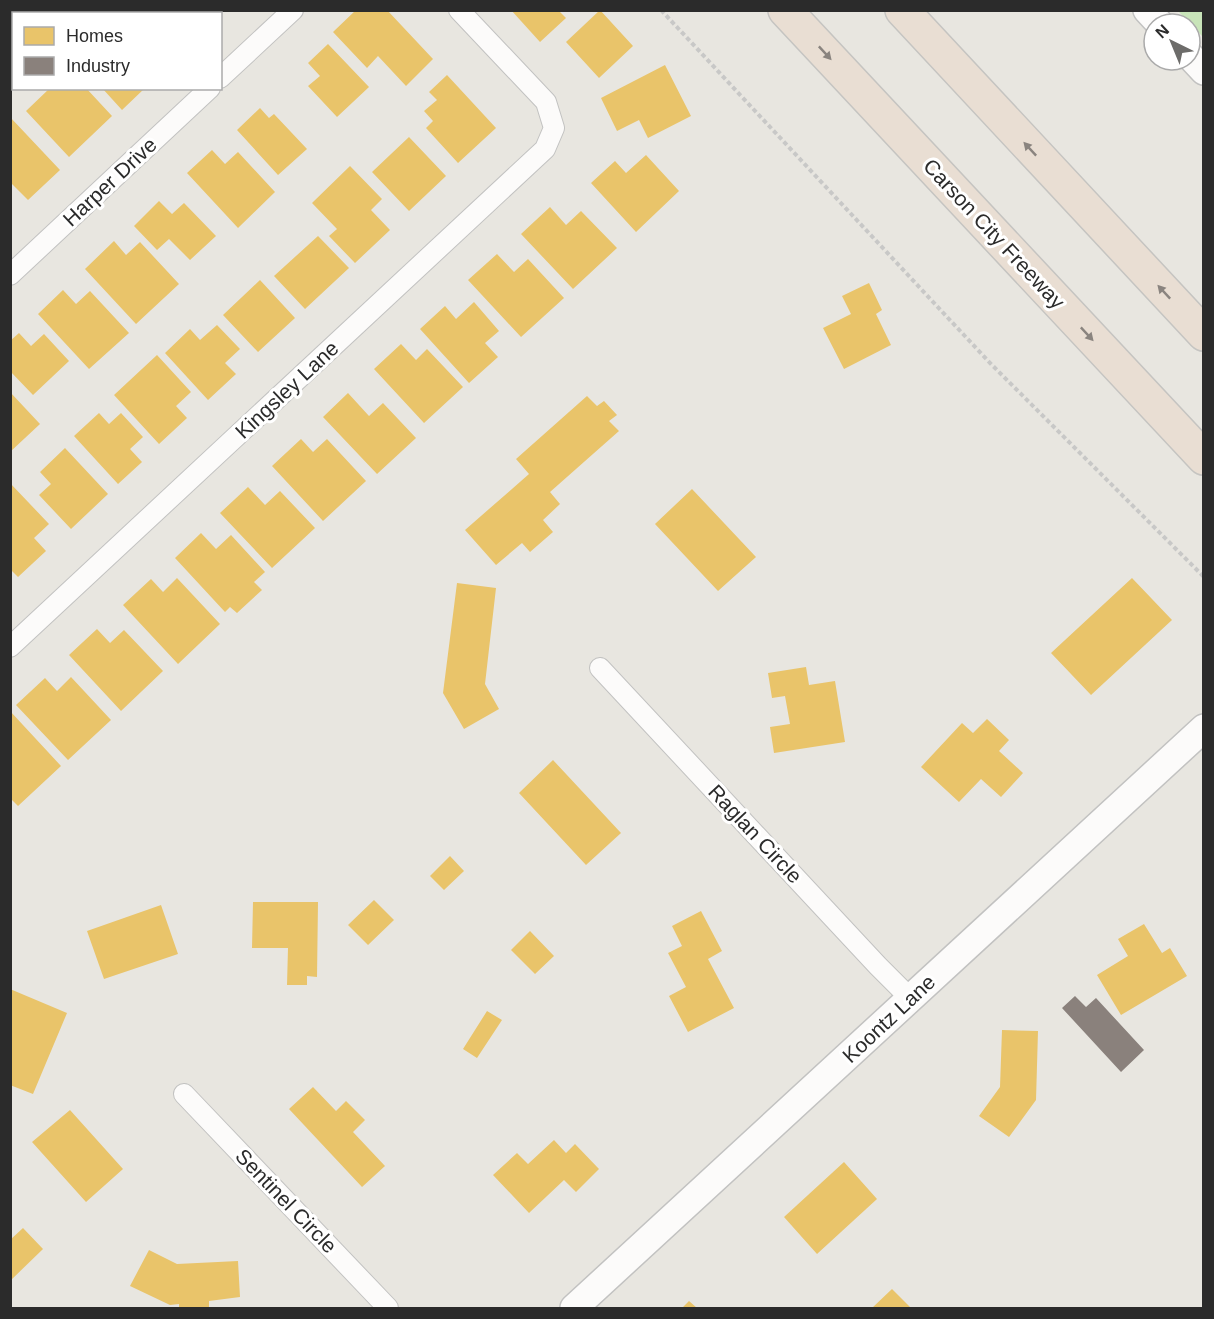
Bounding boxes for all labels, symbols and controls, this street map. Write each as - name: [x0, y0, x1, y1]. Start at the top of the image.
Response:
- legend: [12, 12, 222, 90]
- north arrow: [1142, 12, 1202, 72]
- text: N: [1152, 21, 1172, 42]
- text: Homes: [66, 26, 123, 46]
- one-way arrow: [818, 46, 832, 61]
- text: Industry: [66, 56, 130, 76]
- street label: Harper Drive: [58, 133, 161, 231]
- one-way arrow: [1024, 142, 1038, 156]
- street label: Carson City Freeway: [919, 154, 1070, 314]
- one-way arrow: [1157, 285, 1171, 299]
- one-way arrow: [1080, 326, 1093, 341]
- street label: Kingsley Lane: [231, 336, 343, 443]
- street label: Raglan Circle: [704, 780, 807, 888]
- street label: Koontz Lane: [838, 970, 940, 1067]
- street label: Sentinel Circle: [231, 1144, 342, 1257]

